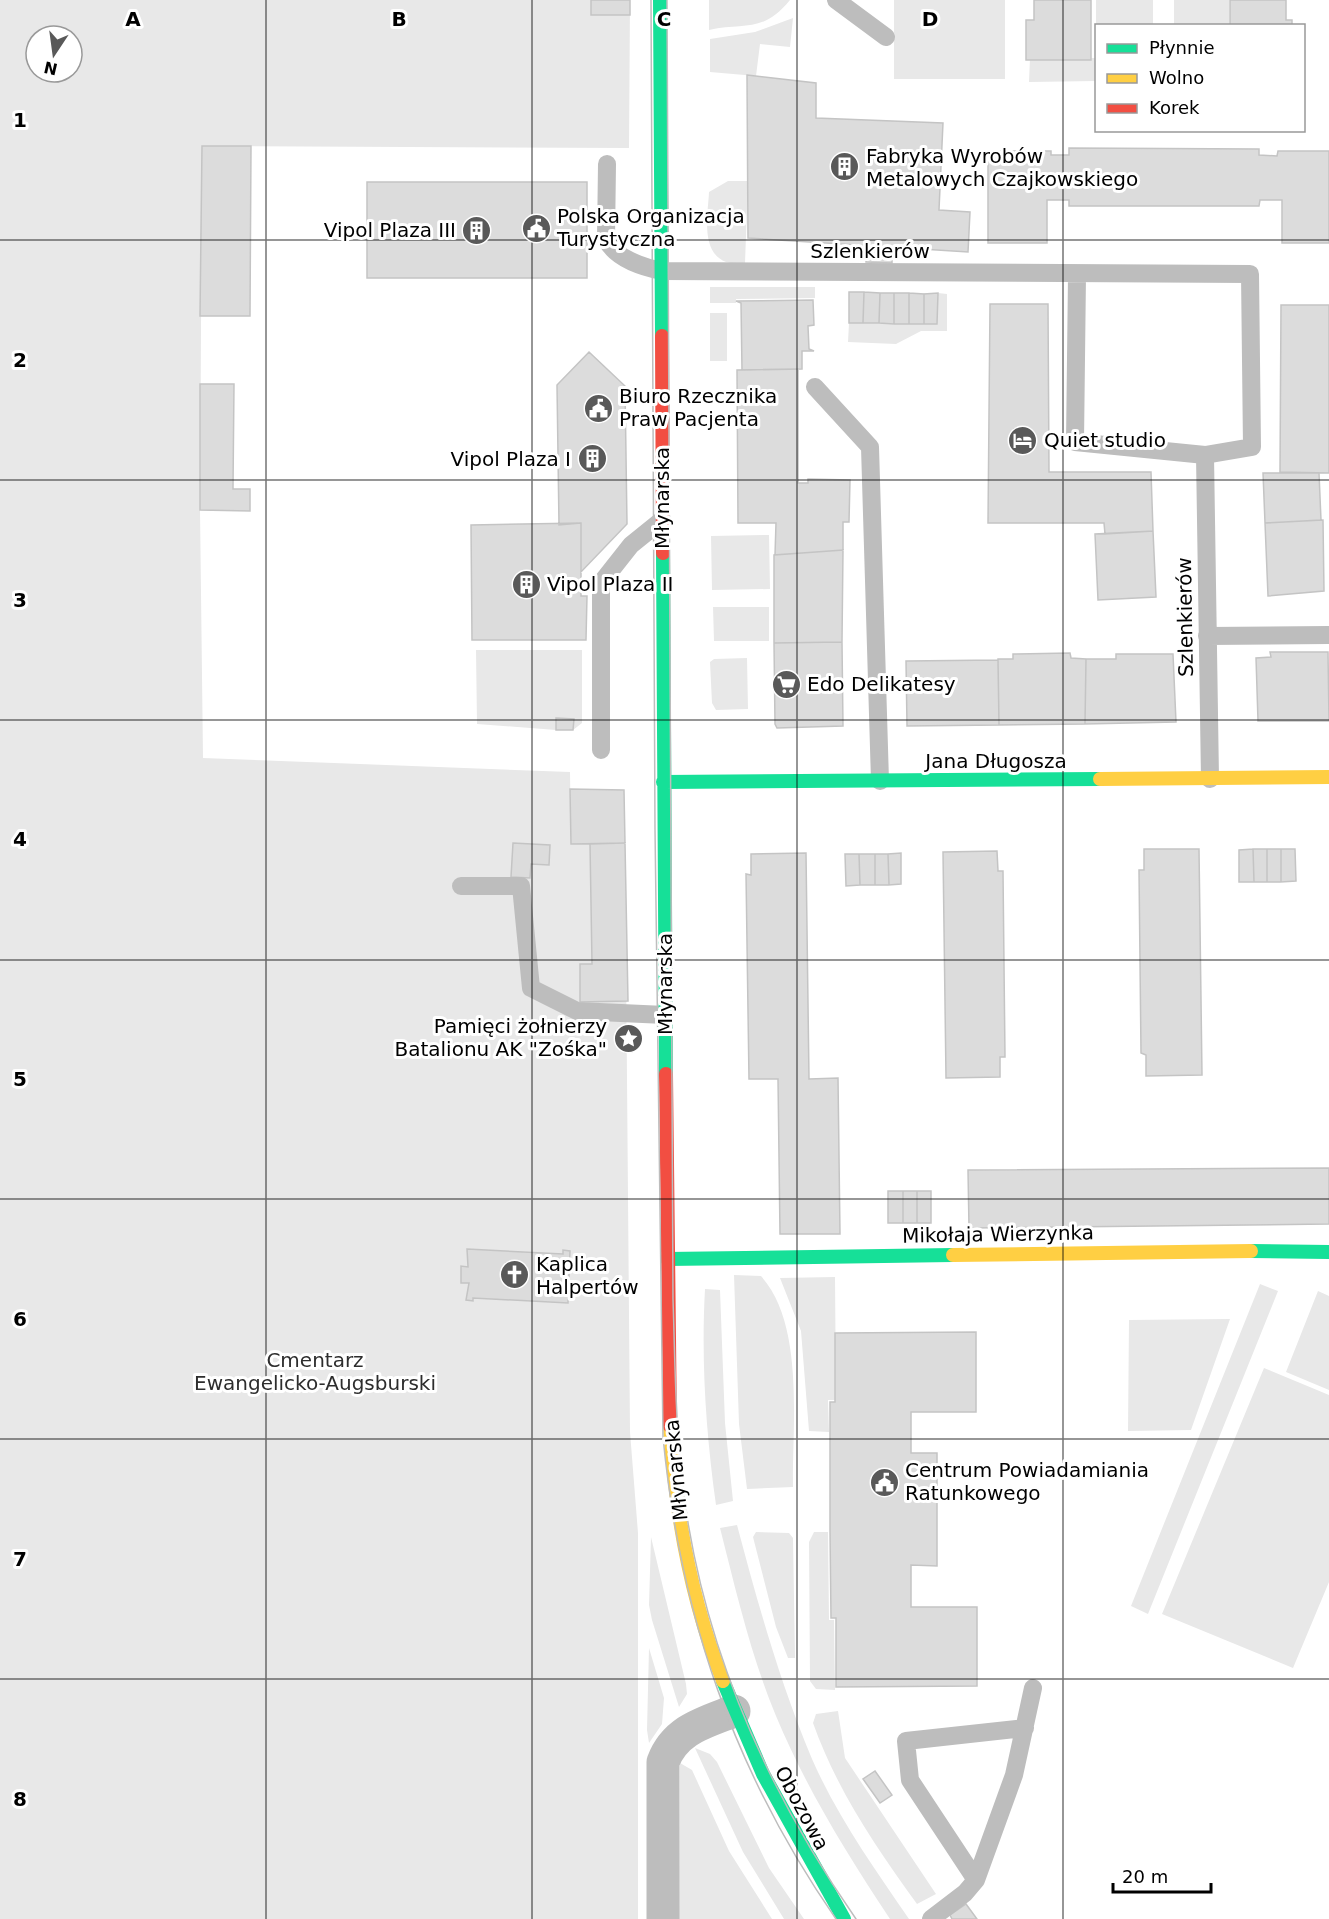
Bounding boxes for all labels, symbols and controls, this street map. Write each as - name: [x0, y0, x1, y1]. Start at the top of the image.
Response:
- text: A: [125, 7, 141, 31]
- text: B: [391, 7, 407, 31]
- text: C: [657, 7, 671, 31]
- text: D: [922, 7, 938, 31]
- north arrow: [24, 24, 84, 84]
- legend: [1095, 24, 1305, 132]
- text: Płynnie: [1149, 37, 1215, 58]
- text: N: [42, 57, 59, 79]
- text: Wolno: [1149, 67, 1204, 88]
- text: Korek: [1149, 97, 1200, 118]
- text: 1: [13, 108, 27, 132]
- place label: Fabryka Wyrobów Metalowych Czajkowskiego: [866, 144, 1138, 191]
- building icon: Fabryka Wyrobów Metalowych Czajkowskiego: [829, 151, 861, 183]
- place label: Polska Organizacja Turystyczna: [556, 204, 745, 251]
- public building icon: Polska Organizacja Turystyczna: [520, 212, 552, 244]
- building icon: Vipol Plaza III: [461, 214, 493, 246]
- place label: Vipol Plaza III: [324, 218, 456, 242]
- street label: Szlenkierów: [810, 239, 930, 263]
- text: 2: [13, 348, 27, 372]
- place label: Biuro Rzecznika Praw Pacjenta: [619, 384, 777, 431]
- public building icon: Biuro Rzecznika Praw Pacjenta: [582, 392, 614, 424]
- hotel icon: Quiet studio: [1007, 424, 1039, 456]
- place label: Quiet studio: [1044, 428, 1166, 452]
- building icon: Vipol Plaza I: [576, 443, 608, 475]
- place label: Vipol Plaza I: [450, 447, 571, 471]
- street label: Młynarska: [650, 447, 674, 549]
- street label: Szlenkierów: [1172, 557, 1198, 677]
- building icon: Vipol Plaza II: [510, 568, 542, 600]
- place label: Vipol Plaza II: [547, 572, 673, 596]
- text: 3: [13, 588, 27, 612]
- supermarket icon: Edo Delikatesy: [770, 668, 802, 700]
- place label: Edo Delikatesy: [807, 672, 956, 696]
- street label: Jana Długosza: [923, 749, 1067, 773]
- text: 4: [13, 827, 27, 851]
- street label: Młynarska: [653, 933, 677, 1035]
- place label: Pamięci żołnierzy Batalionu AK "Zośka": [394, 1014, 607, 1061]
- place icon: Pamięci żołnierzy Batalionu AK "Zośka": [612, 1022, 644, 1054]
- text: 5: [13, 1067, 27, 1091]
- street label: Mikołaja Wierzynka: [902, 1220, 1094, 1248]
- place label: Kaplica Halpertów: [536, 1252, 639, 1299]
- church icon: Kaplica Halpertów: [499, 1259, 531, 1291]
- text: 6: [13, 1307, 27, 1331]
- park label: Cmentarz Ewangelicko-Augsburski: [194, 1348, 436, 1395]
- street label: Młynarska: [660, 1418, 692, 1522]
- place label: Centrum Powiadamiania Ratunkowego: [905, 1458, 1149, 1505]
- public building icon: Centrum Powiadamiania Ratunkowego: [868, 1466, 900, 1498]
- text: 7: [13, 1547, 27, 1571]
- street label: Obozowa: [770, 1762, 834, 1854]
- text: 8: [13, 1787, 27, 1811]
- scale bar: [1113, 1856, 1210, 1894]
- text: 20 m: [1122, 1866, 1168, 1887]

